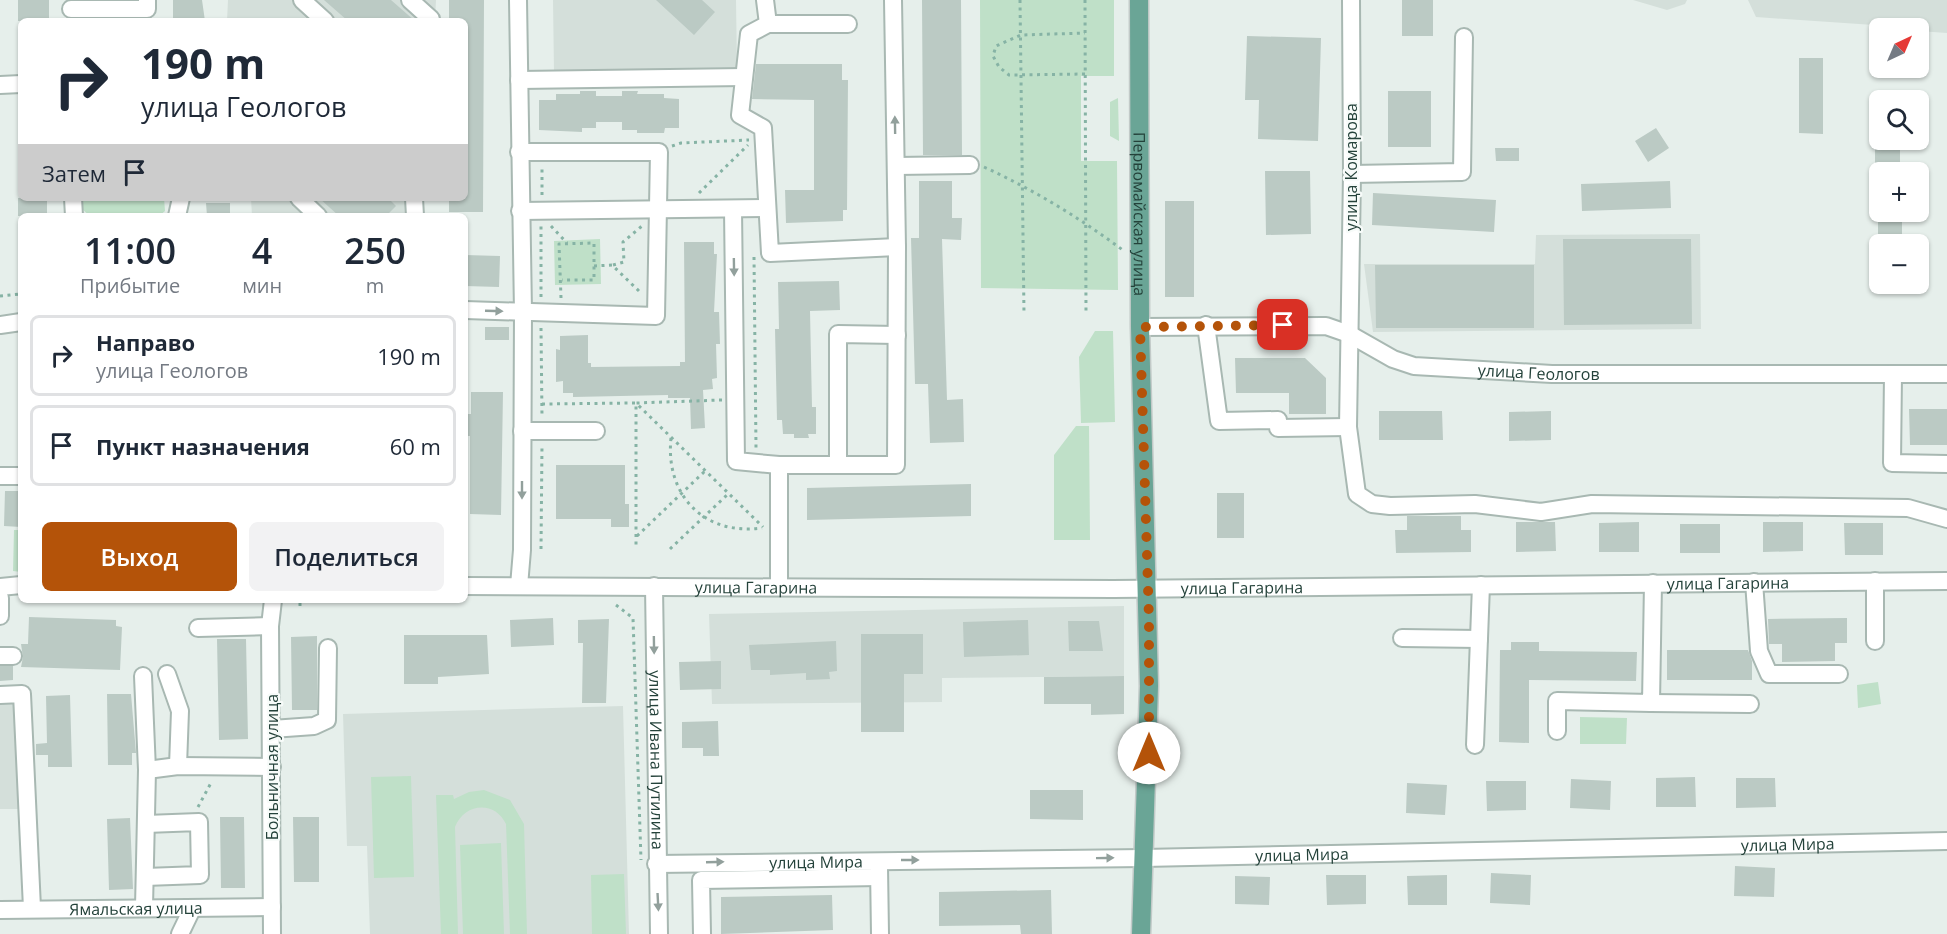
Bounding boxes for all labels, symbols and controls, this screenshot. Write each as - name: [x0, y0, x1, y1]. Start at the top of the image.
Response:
- north arrow: [1869, 18, 1929, 78]
- map controls: [1869, 18, 1929, 294]
- text: 190 m: [141, 34, 265, 91]
- icon: right: [42, 42, 120, 120]
- text: улица Геологов: [141, 88, 347, 125]
- button: search: [1869, 90, 1929, 150]
- street label: улица Комарова: [1340, 103, 1362, 231]
- one-way arrow: [890, 116, 900, 135]
- street label: Первомайская улица: [1128, 132, 1151, 296]
- icon: arrive: [118, 156, 151, 189]
- text: Затем: [42, 158, 106, 188]
- button: +: [1869, 162, 1929, 222]
- text: 11:00: [84, 226, 176, 275]
- text: 4: [252, 226, 272, 275]
- text: 250: [344, 226, 406, 275]
- button: −: [1869, 234, 1929, 294]
- one-way arrow: [730, 258, 739, 277]
- text: Прибытие: [80, 272, 180, 299]
- text: мин: [242, 272, 282, 299]
- text: m: [366, 272, 384, 299]
- pin: [1257, 299, 1308, 350]
- one-way arrow: [484, 306, 503, 316]
- icon: arrive: [1266, 308, 1299, 341]
- text: Направо: [96, 327, 195, 357]
- icon: right: [45, 339, 78, 372]
- text: 190 m: [377, 341, 441, 371]
- text: улица Геологов: [96, 357, 248, 384]
- street label: улица Геологов: [1477, 359, 1600, 385]
- icon: arrive: [45, 429, 78, 462]
- text: Пункт назначения: [96, 431, 310, 461]
- text: 60 m: [390, 431, 441, 461]
- one-way arrow: [517, 480, 527, 499]
- button: Выход: [42, 522, 237, 591]
- button: Поделиться: [249, 522, 444, 591]
- street label: улица Гагарина: [1667, 572, 1789, 595]
- street label: улица Гагарина: [695, 576, 817, 599]
- street label: улица Гагарина: [1181, 576, 1303, 599]
- one-way arrow: [650, 635, 659, 654]
- street label: улица Ивана Путилина: [644, 670, 669, 850]
- street label: Больничная улица: [261, 694, 283, 840]
- position arrow: [1117, 721, 1181, 785]
- street label: улица Мира: [1741, 832, 1835, 856]
- street label: улица Мира: [1255, 843, 1349, 867]
- street label: улица Мира: [769, 850, 863, 874]
- one-way arrow: [1095, 853, 1114, 863]
- one-way arrow: [900, 855, 919, 865]
- one-way arrow: [705, 857, 724, 867]
- one-way arrow: [654, 893, 663, 912]
- street label: Ямальская улица: [69, 897, 203, 920]

